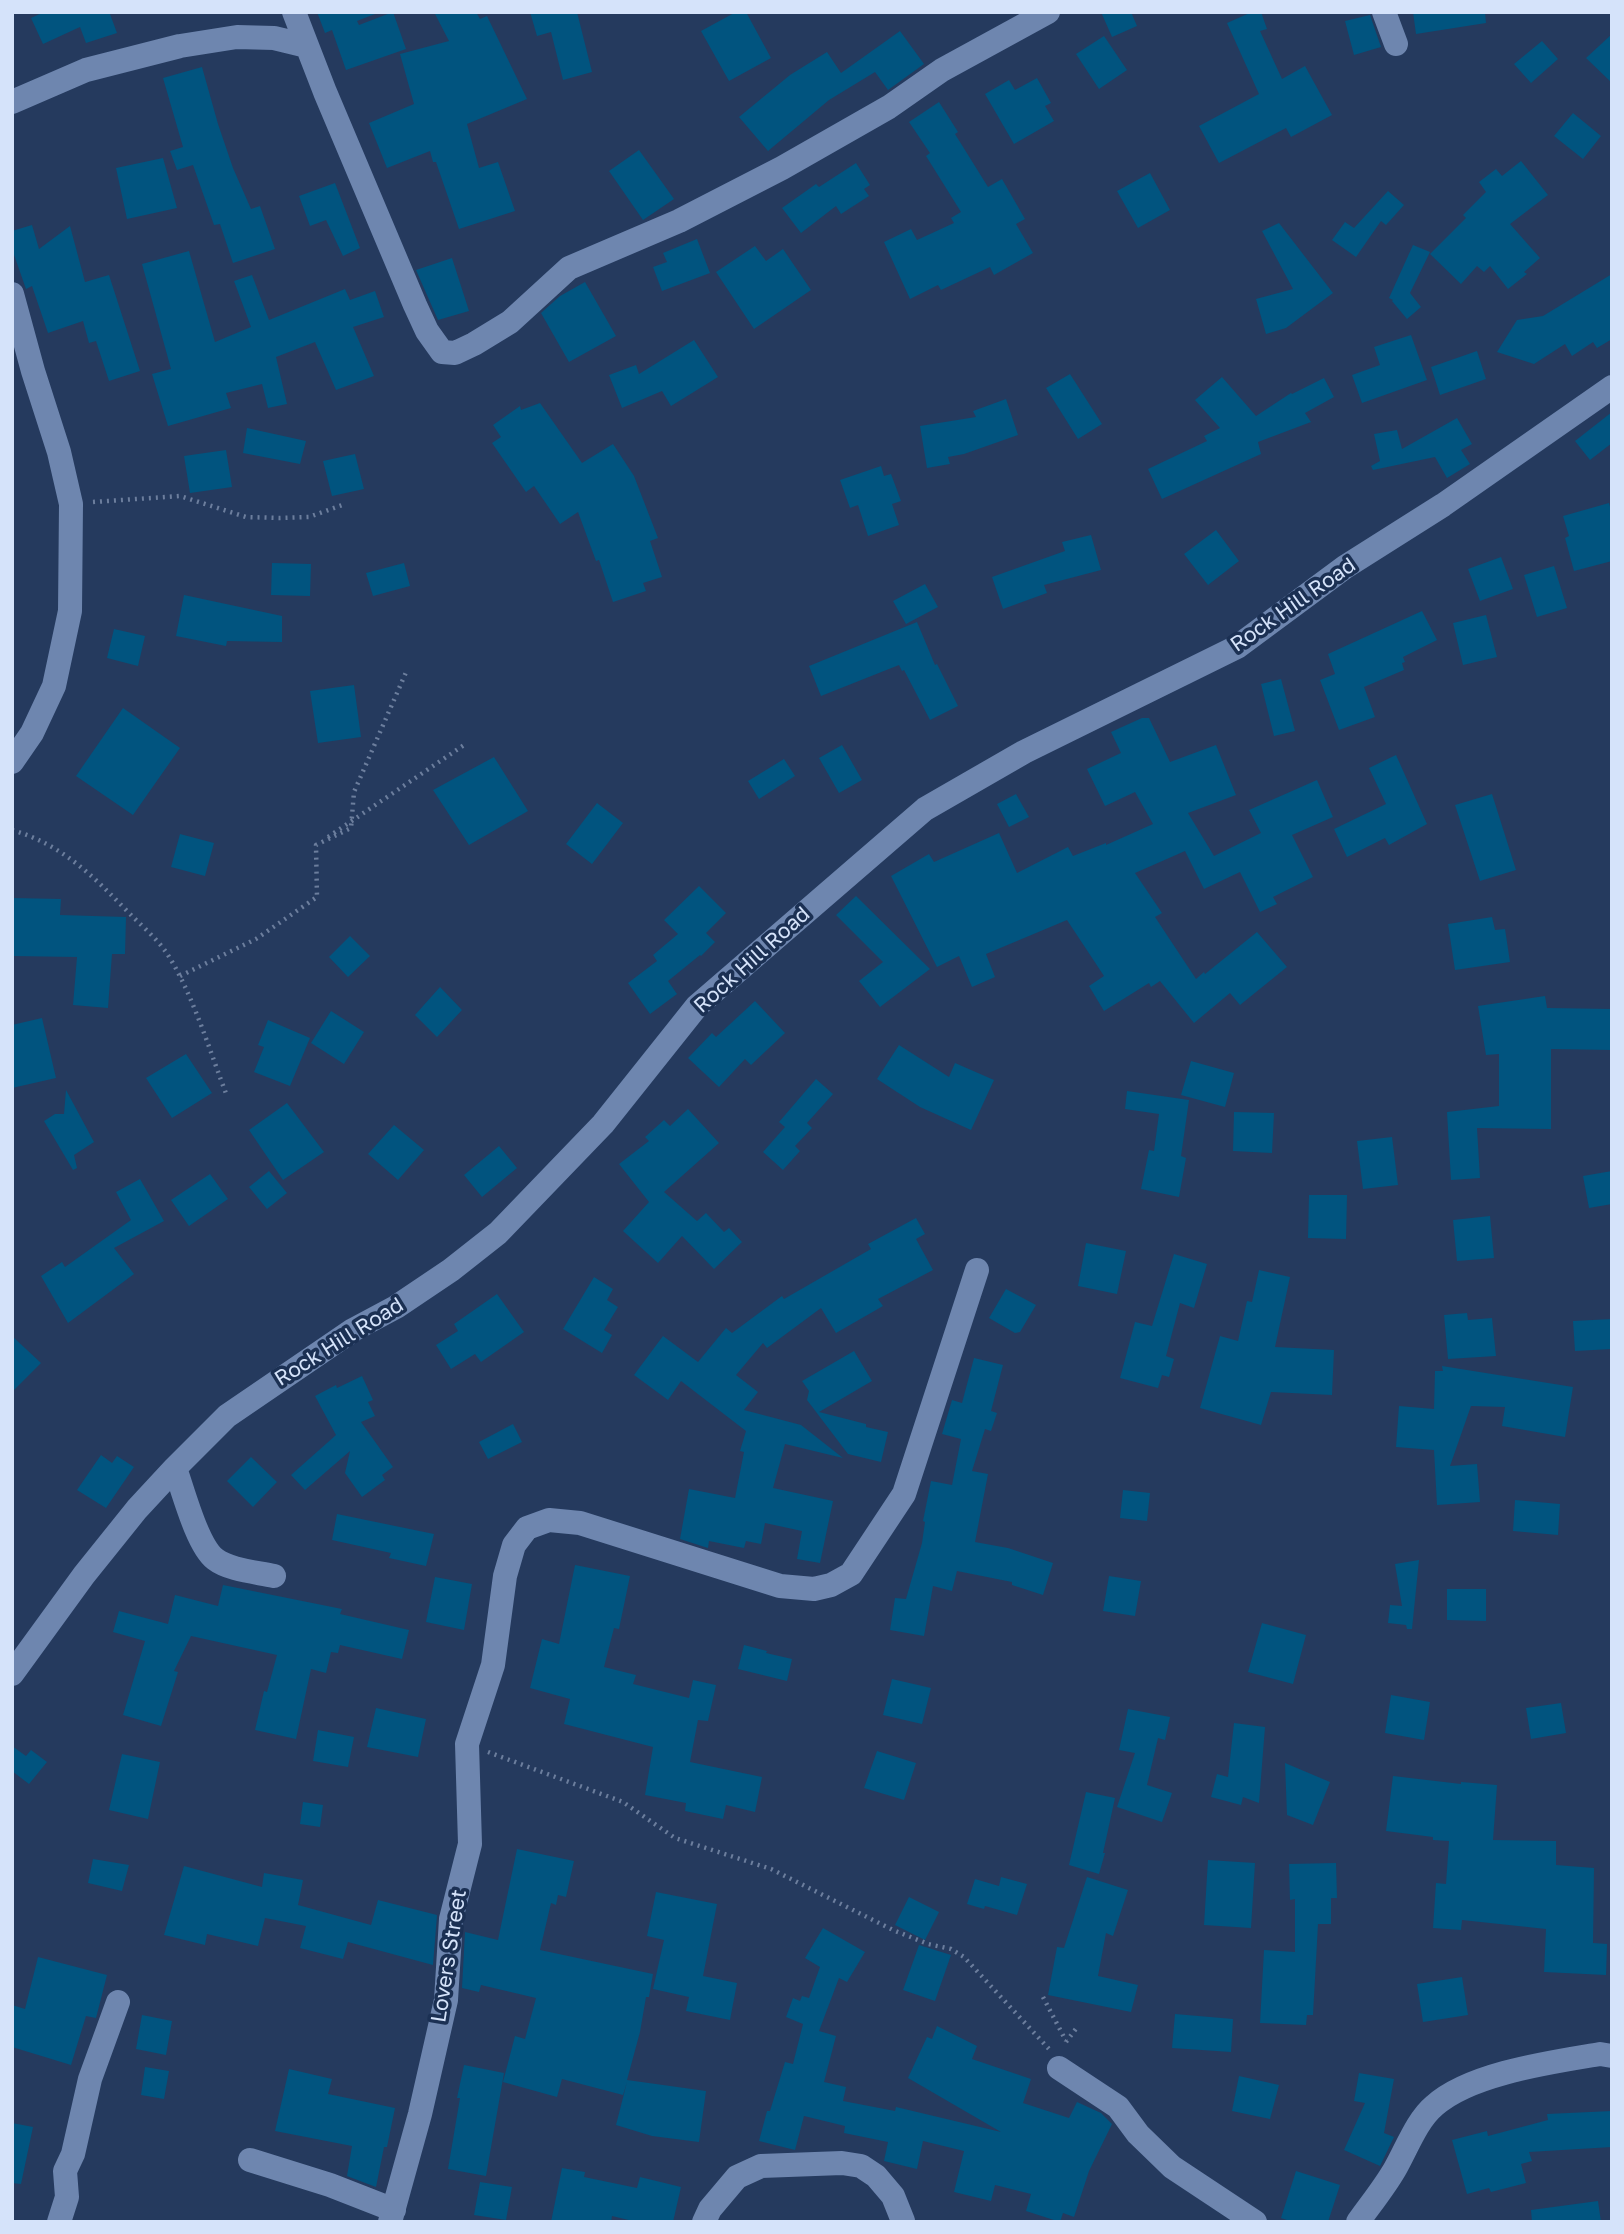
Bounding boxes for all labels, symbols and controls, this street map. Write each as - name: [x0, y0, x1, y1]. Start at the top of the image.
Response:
- street label: Rock Hill Road: [1226, 553, 1360, 657]
- street label: Rock Hill Road: [689, 901, 815, 1019]
- street label: Rock Hill Road: [270, 1292, 408, 1392]
- street label: Lovers Street: [426, 1888, 472, 2024]

